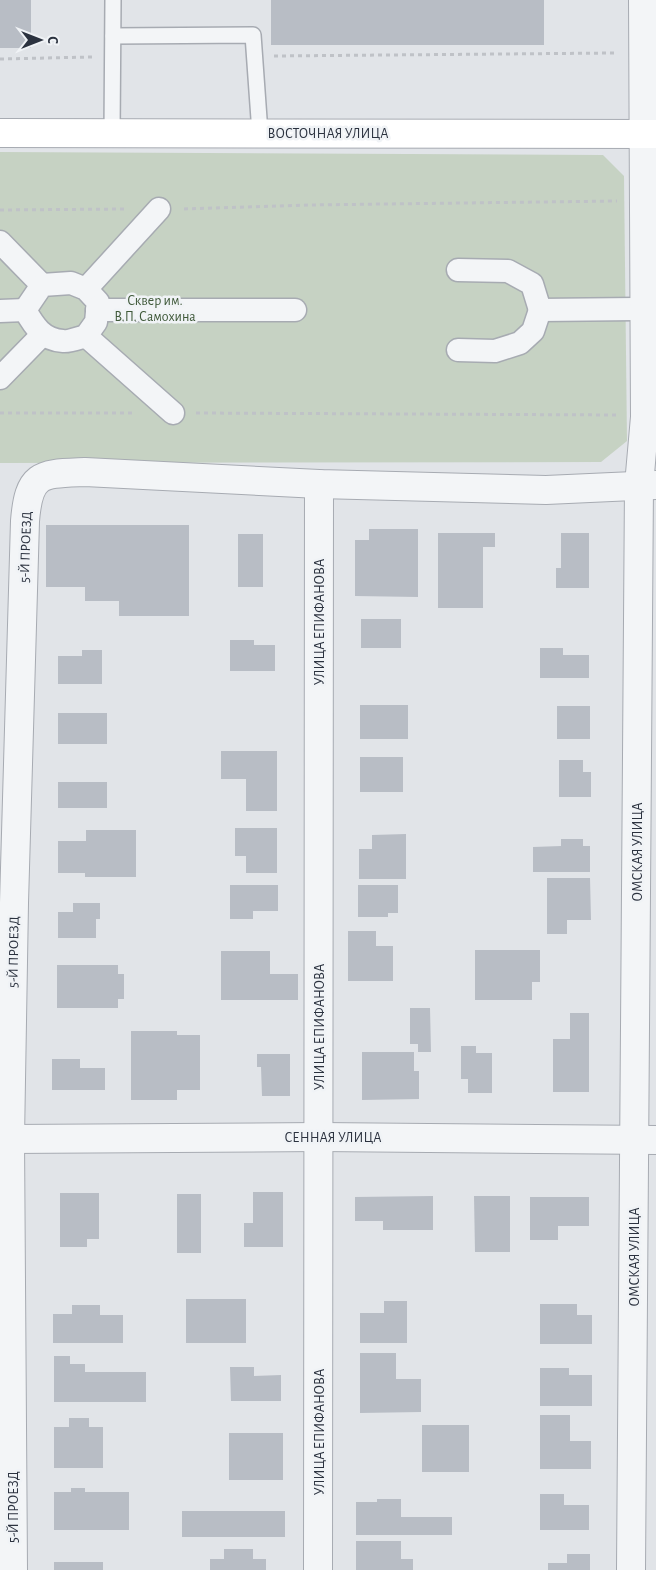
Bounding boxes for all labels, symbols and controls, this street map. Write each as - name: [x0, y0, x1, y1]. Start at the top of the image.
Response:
- north arrow: [15, 15, 65, 65]
- text: С: [45, 36, 59, 44]
- street label: ВОСТОЧНАЯ УЛИЦА: [268, 127, 388, 141]
- park label: Сквер им. В.П. Самохина: [114, 294, 196, 324]
- street label: 5-Й ПРОЕЗД: [17, 511, 34, 583]
- street label: УЛИЦА ЕПИФАНОВА: [313, 559, 327, 685]
- street label: ОМСКАЯ УЛИЦА: [631, 803, 645, 901]
- street label: 5-Й ПРОЕЗД: [5, 916, 22, 988]
- street label: УЛИЦА ЕПИФАНОВА: [313, 964, 327, 1090]
- street label: СЕННАЯ УЛИЦА: [284, 1131, 382, 1145]
- street label: ОМСКАЯ УЛИЦА: [628, 1208, 642, 1306]
- street label: УЛИЦА ЕПИФАНОВА: [313, 1369, 327, 1495]
- street label: 5-Й ПРОЕЗД: [6, 1471, 21, 1543]

